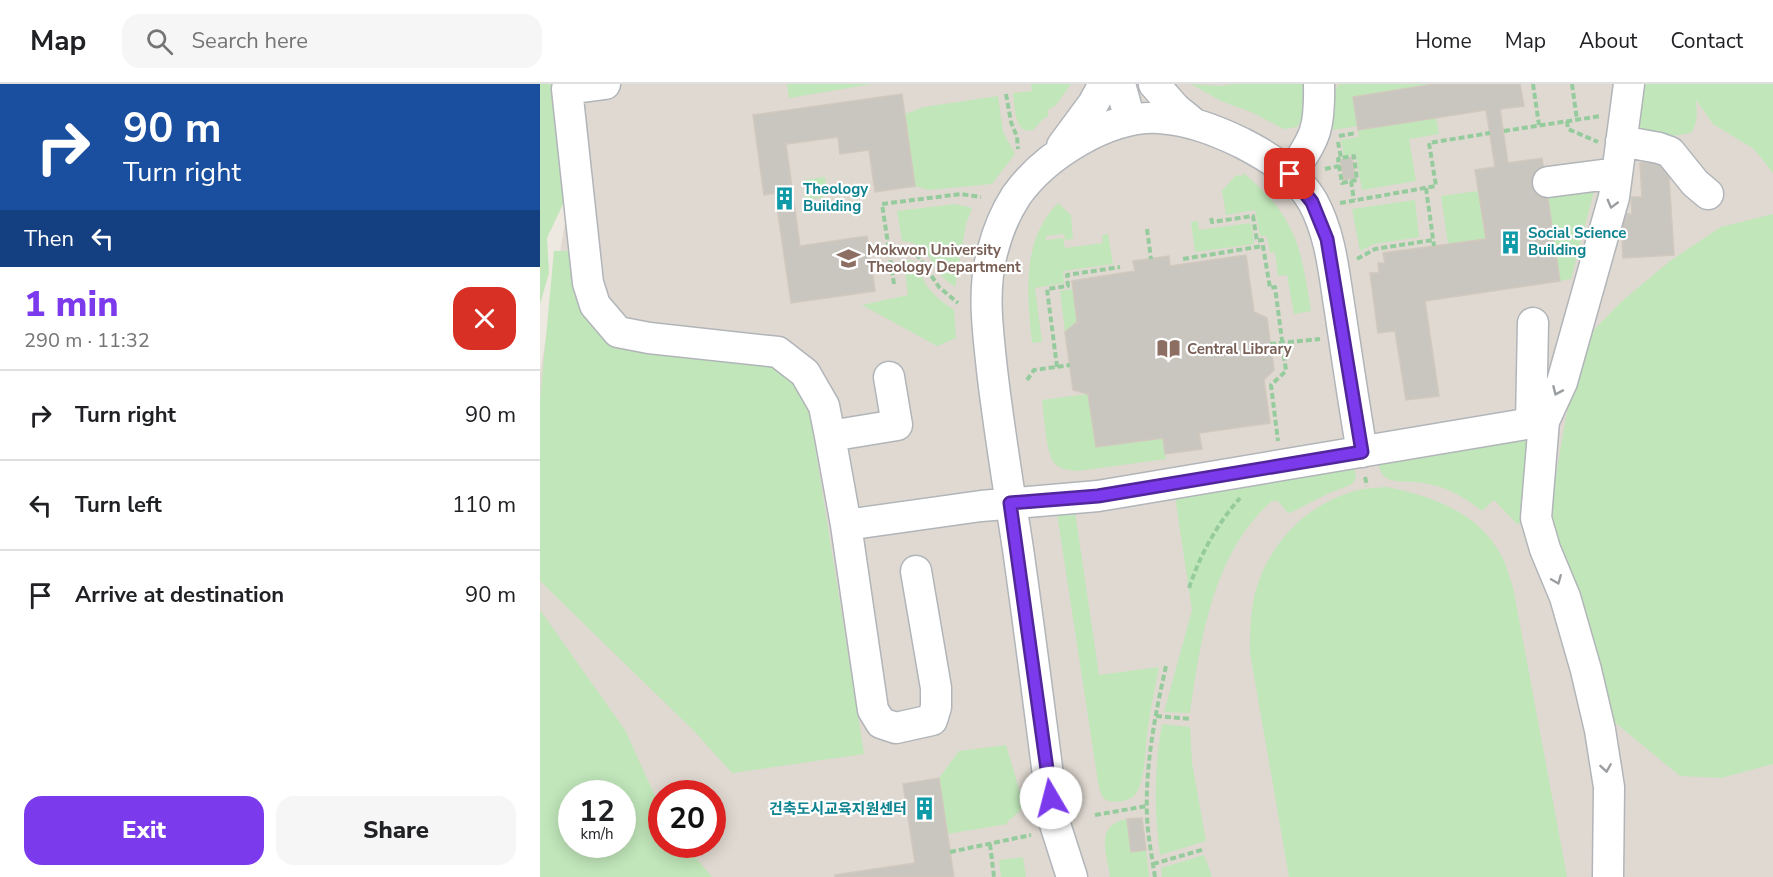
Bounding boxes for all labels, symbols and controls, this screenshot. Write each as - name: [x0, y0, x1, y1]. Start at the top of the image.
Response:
- search box: [122, 14, 542, 68]
- text: Map: [30, 22, 86, 60]
- icon: search: [143, 25, 176, 58]
- text: Search here: [191, 26, 308, 56]
- text: Home: [1415, 27, 1472, 55]
- text: Map: [1505, 27, 1546, 55]
- text: About: [1579, 27, 1637, 55]
- text: Contact: [1670, 27, 1743, 55]
- text: 90 m: [123, 100, 222, 157]
- icon: right: [24, 108, 102, 186]
- pin: [1264, 148, 1315, 199]
- text: Turn right: [123, 154, 241, 191]
- icon: arrive: [1273, 157, 1306, 190]
- place label: Theology Building: [803, 179, 868, 216]
- building icon: Theology Building: [772, 185, 798, 211]
- one-way arrow: [1606, 199, 1619, 209]
- icon: left: [86, 222, 119, 255]
- place label: Social Science Building: [1528, 223, 1626, 260]
- text: Then: [24, 224, 74, 254]
- building icon: Social Science Building: [1497, 229, 1523, 255]
- place label: Mokwon University Theology Department: [867, 240, 1021, 277]
- school or university icon: Mokwon University Theology Department: [836, 246, 862, 272]
- text: 1 min: [24, 280, 119, 329]
- button: close: [453, 287, 516, 350]
- text: 290 m · 11:32: [24, 327, 150, 354]
- library icon: Central Library: [1156, 336, 1182, 362]
- place label: Central Library: [1187, 339, 1292, 359]
- one-way arrow: [1553, 385, 1565, 396]
- icon: right: [24, 399, 57, 432]
- text: Turn right: [75, 400, 176, 430]
- text: 90 m: [465, 400, 516, 430]
- icon: left: [24, 489, 57, 522]
- text: Turn left: [75, 490, 162, 520]
- text: 110 m: [452, 490, 516, 520]
- one-way arrow: [1550, 573, 1562, 584]
- icon: arrive: [24, 579, 57, 612]
- text: Arrive at destination: [75, 580, 284, 610]
- text: 90 m: [465, 580, 516, 610]
- one-way arrow: [1599, 763, 1611, 773]
- position arrow: [1019, 766, 1083, 830]
- speed limit sign: 20: [648, 780, 726, 858]
- text: 12: [579, 791, 615, 832]
- button: Exit: [24, 796, 264, 865]
- button: Share: [276, 796, 516, 865]
- building icon: 건축도시교육지원센터: [912, 796, 938, 822]
- place label: 건축도시교육지원센터: [769, 799, 907, 819]
- text: km/h: [580, 824, 614, 844]

